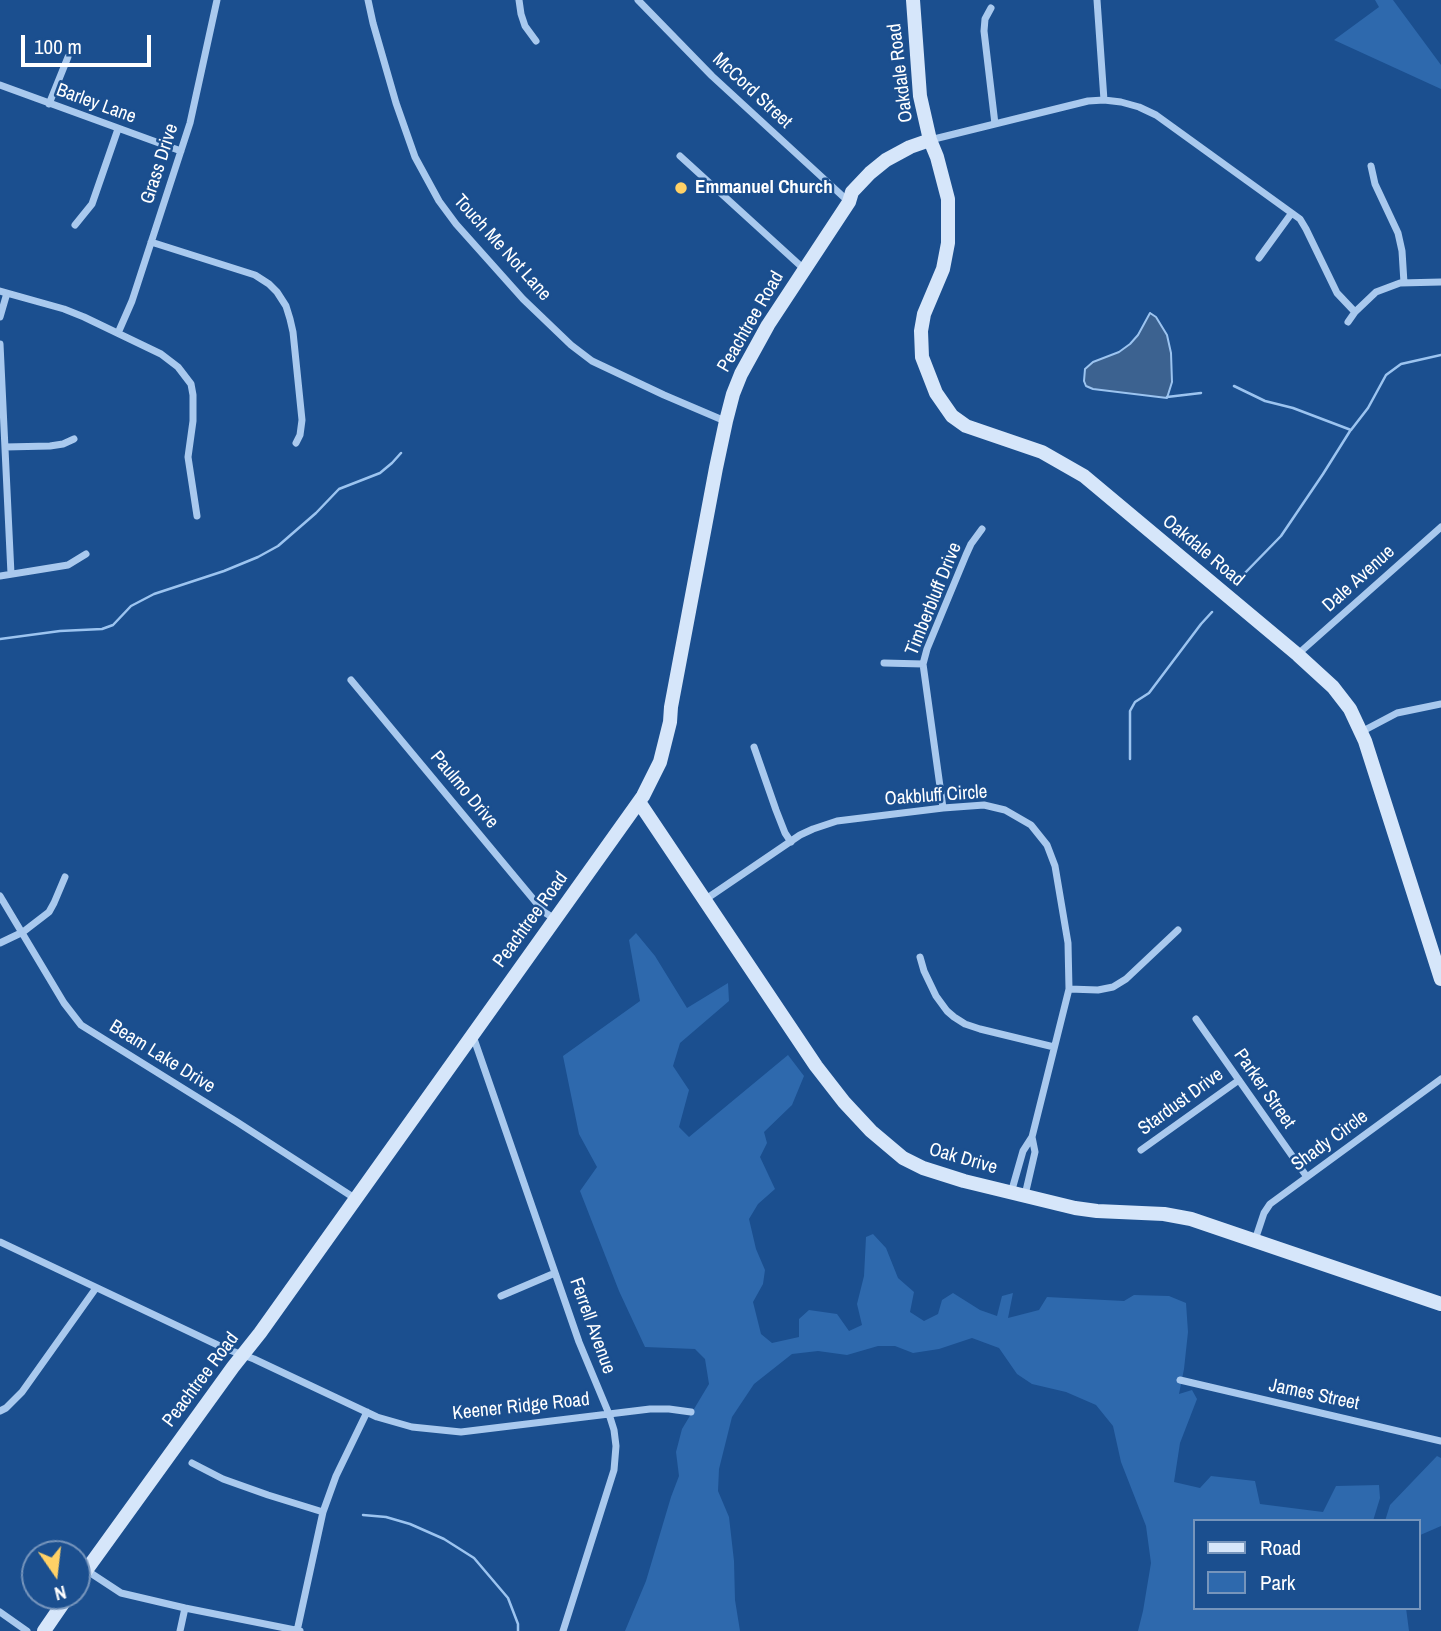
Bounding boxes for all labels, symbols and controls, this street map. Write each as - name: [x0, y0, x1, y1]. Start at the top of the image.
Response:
- scale bar: [24, 21, 154, 65]
- street label: Oakdale Road: [884, 22, 918, 124]
- text: 100 m: [34, 32, 82, 61]
- street label: McCord Street: [707, 48, 797, 134]
- street label: Barley Lane: [53, 79, 139, 129]
- street label: Grass Drive: [136, 121, 184, 207]
- place label: Emmanuel Church: [695, 177, 833, 199]
- marker: Emmanuel Church: [673, 180, 689, 196]
- street label: Touch Me Not Lane: [448, 190, 556, 306]
- street label: Peachtree Road: [713, 268, 789, 376]
- street label: Oakdale Road: [1158, 510, 1248, 592]
- street label: Timberbluff Drive: [901, 539, 967, 659]
- street label: Dale Avenue: [1318, 541, 1400, 617]
- street label: Paulmo Drive: [425, 747, 503, 833]
- street label: Oakbluff Circle: [884, 781, 988, 811]
- street label: Peachtree Road: [489, 868, 573, 972]
- street label: Beam Lake Drive: [105, 1015, 219, 1099]
- street label: Parker Street: [1228, 1045, 1300, 1133]
- street label: Stardust Drive: [1134, 1064, 1228, 1140]
- street label: Shady Circle: [1287, 1106, 1373, 1176]
- street label: Oak Drive: [926, 1138, 1000, 1180]
- street label: Ferrell Avenue: [564, 1275, 620, 1377]
- street label: Peachtree Road: [158, 1328, 244, 1432]
- street label: James Street: [1267, 1374, 1361, 1416]
- street label: Keener Ridge Road: [451, 1388, 591, 1426]
- legend: [1192, 1519, 1420, 1610]
- text: Road: [1260, 1533, 1301, 1562]
- north arrow: [21, 1540, 91, 1610]
- text: Park: [1260, 1568, 1295, 1597]
- text: N: [52, 1579, 69, 1607]

